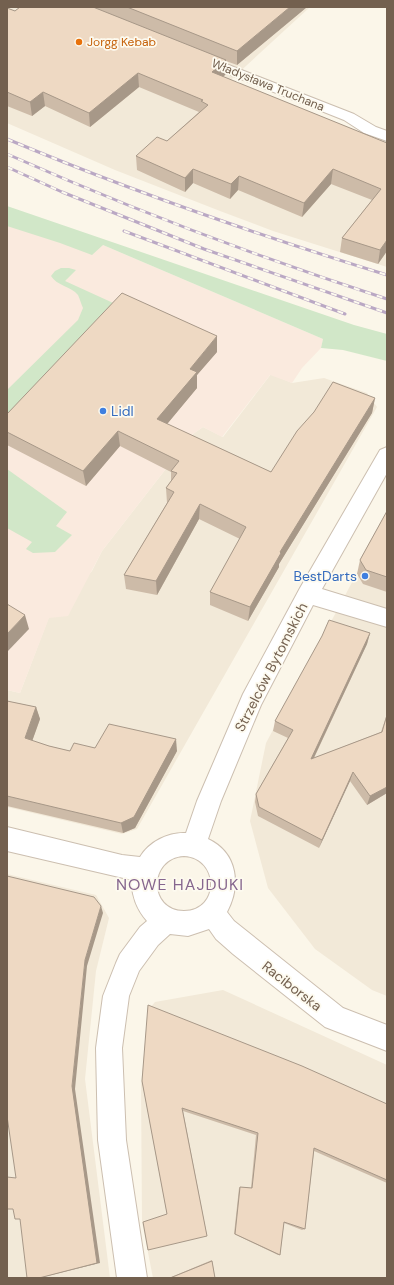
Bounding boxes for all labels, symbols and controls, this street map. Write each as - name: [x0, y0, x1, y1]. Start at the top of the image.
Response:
- place label: Jorgg Kebab: [87, 34, 156, 50]
- marker: Jorgg Kebab: [74, 37, 84, 47]
- street label: Władysława Truchana: [209, 55, 327, 115]
- place label: Lidl: [111, 402, 134, 420]
- marker: Lidl: [98, 406, 108, 416]
- place label: BestDarts: [293, 567, 357, 585]
- marker: BestDarts: [360, 571, 370, 581]
- street label: Strzelców Bytomskich: [231, 599, 311, 735]
- district label: NOWE HAJDUKI: [116, 874, 244, 895]
- street label: Raciborska: [258, 957, 326, 1015]

